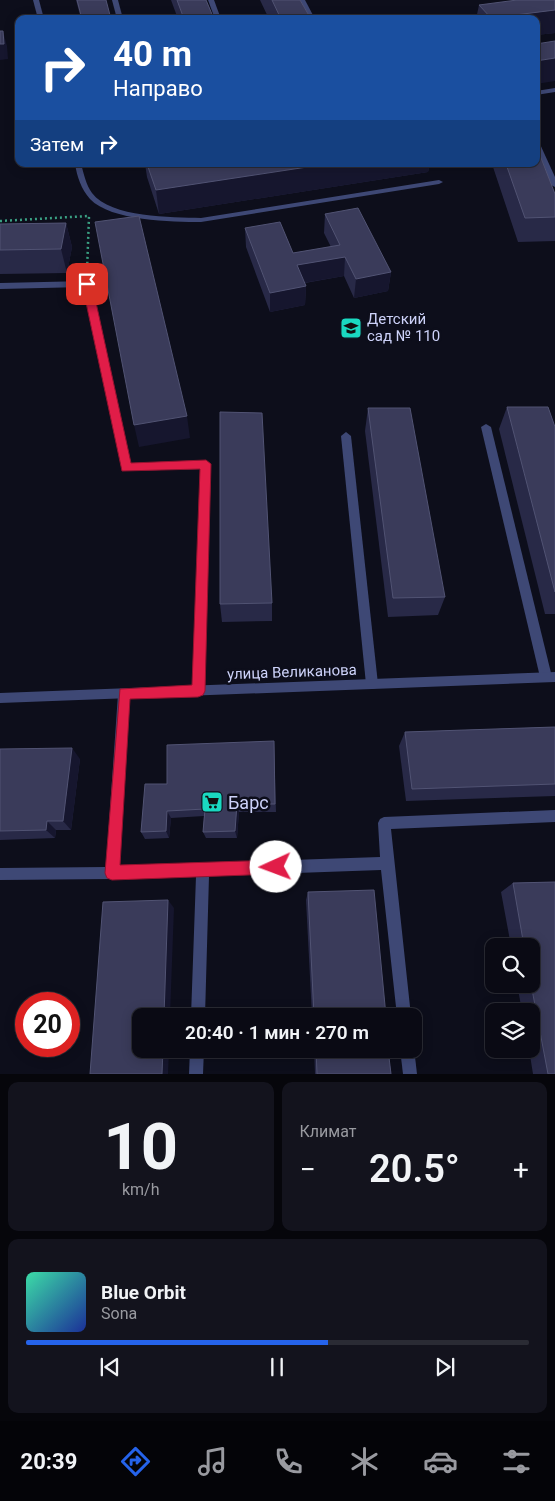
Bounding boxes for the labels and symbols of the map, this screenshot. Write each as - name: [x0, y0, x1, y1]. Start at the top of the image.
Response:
- pin: [66, 263, 108, 305]
- place label: Детский сад № 110: [367, 310, 440, 345]
- school or university icon: Детский сад № 110: [339, 316, 363, 340]
- street label: улица Великанова: [227, 661, 357, 683]
- supermarket icon: Барс: [200, 790, 224, 814]
- place label: Барс: [228, 792, 269, 813]
- position arrow: [249, 840, 301, 892]
- speed limit sign: 20: [15, 992, 80, 1057]

